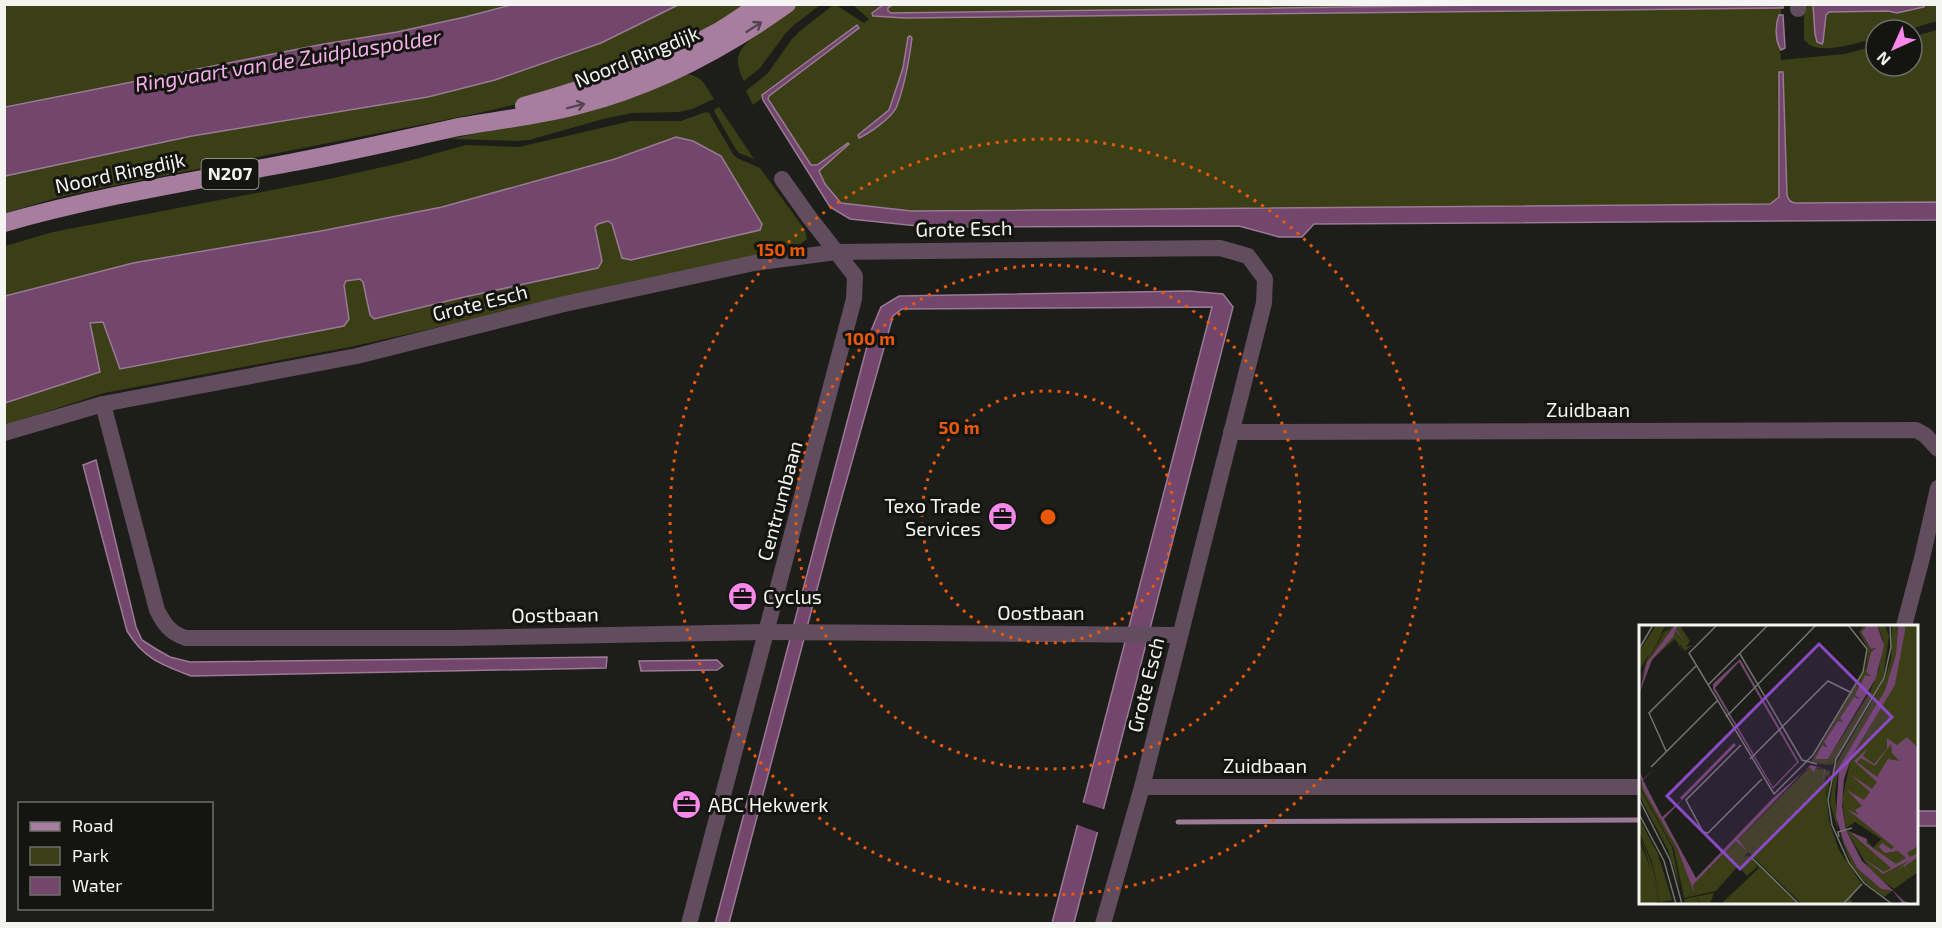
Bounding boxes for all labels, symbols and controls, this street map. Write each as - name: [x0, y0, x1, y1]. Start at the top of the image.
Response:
- north arrow: [1864, 18, 1924, 78]
- street label: Noord Ringdijk: [571, 20, 702, 92]
- one-way arrow: [745, 21, 762, 34]
- water label: Ringvaart van de Zuidplaspolder: [133, 23, 443, 96]
- text: N: [1872, 48, 1894, 70]
- one-way arrow: [566, 99, 585, 111]
- street label: Noord Ringdijk: [53, 147, 187, 198]
- road number: N207: [202, 159, 258, 189]
- street label: Grote Esch: [915, 215, 1013, 241]
- text: 150 m: [757, 238, 805, 260]
- street label: Grote Esch: [430, 279, 530, 325]
- text: 100 m: [845, 327, 895, 349]
- street label: Zuidbaan: [1546, 397, 1630, 421]
- text: 50 m: [938, 416, 980, 438]
- street label: Centrumbaan: [751, 438, 807, 563]
- place label: Texo Trade Services: [884, 493, 981, 540]
- office icon: Texo Trade Services: [986, 501, 1018, 533]
- centre of rings: [1038, 507, 1058, 527]
- office icon: Cyclus: [726, 581, 758, 613]
- place label: Cyclus: [763, 584, 822, 608]
- street label: Oostbaan: [997, 600, 1085, 624]
- street label: Oostbaan: [511, 601, 599, 627]
- inset map: [1639, 625, 1918, 904]
- street label: Grote Esch: [1122, 635, 1168, 735]
- street label: Zuidbaan: [1223, 753, 1307, 777]
- office icon: ABC Hekwerk: [671, 789, 703, 821]
- place label: ABC Hekwerk: [708, 792, 828, 816]
- legend: [18, 802, 213, 910]
- text: Road: [72, 814, 113, 836]
- text: Park: [72, 844, 109, 866]
- text: Water: [72, 874, 122, 896]

